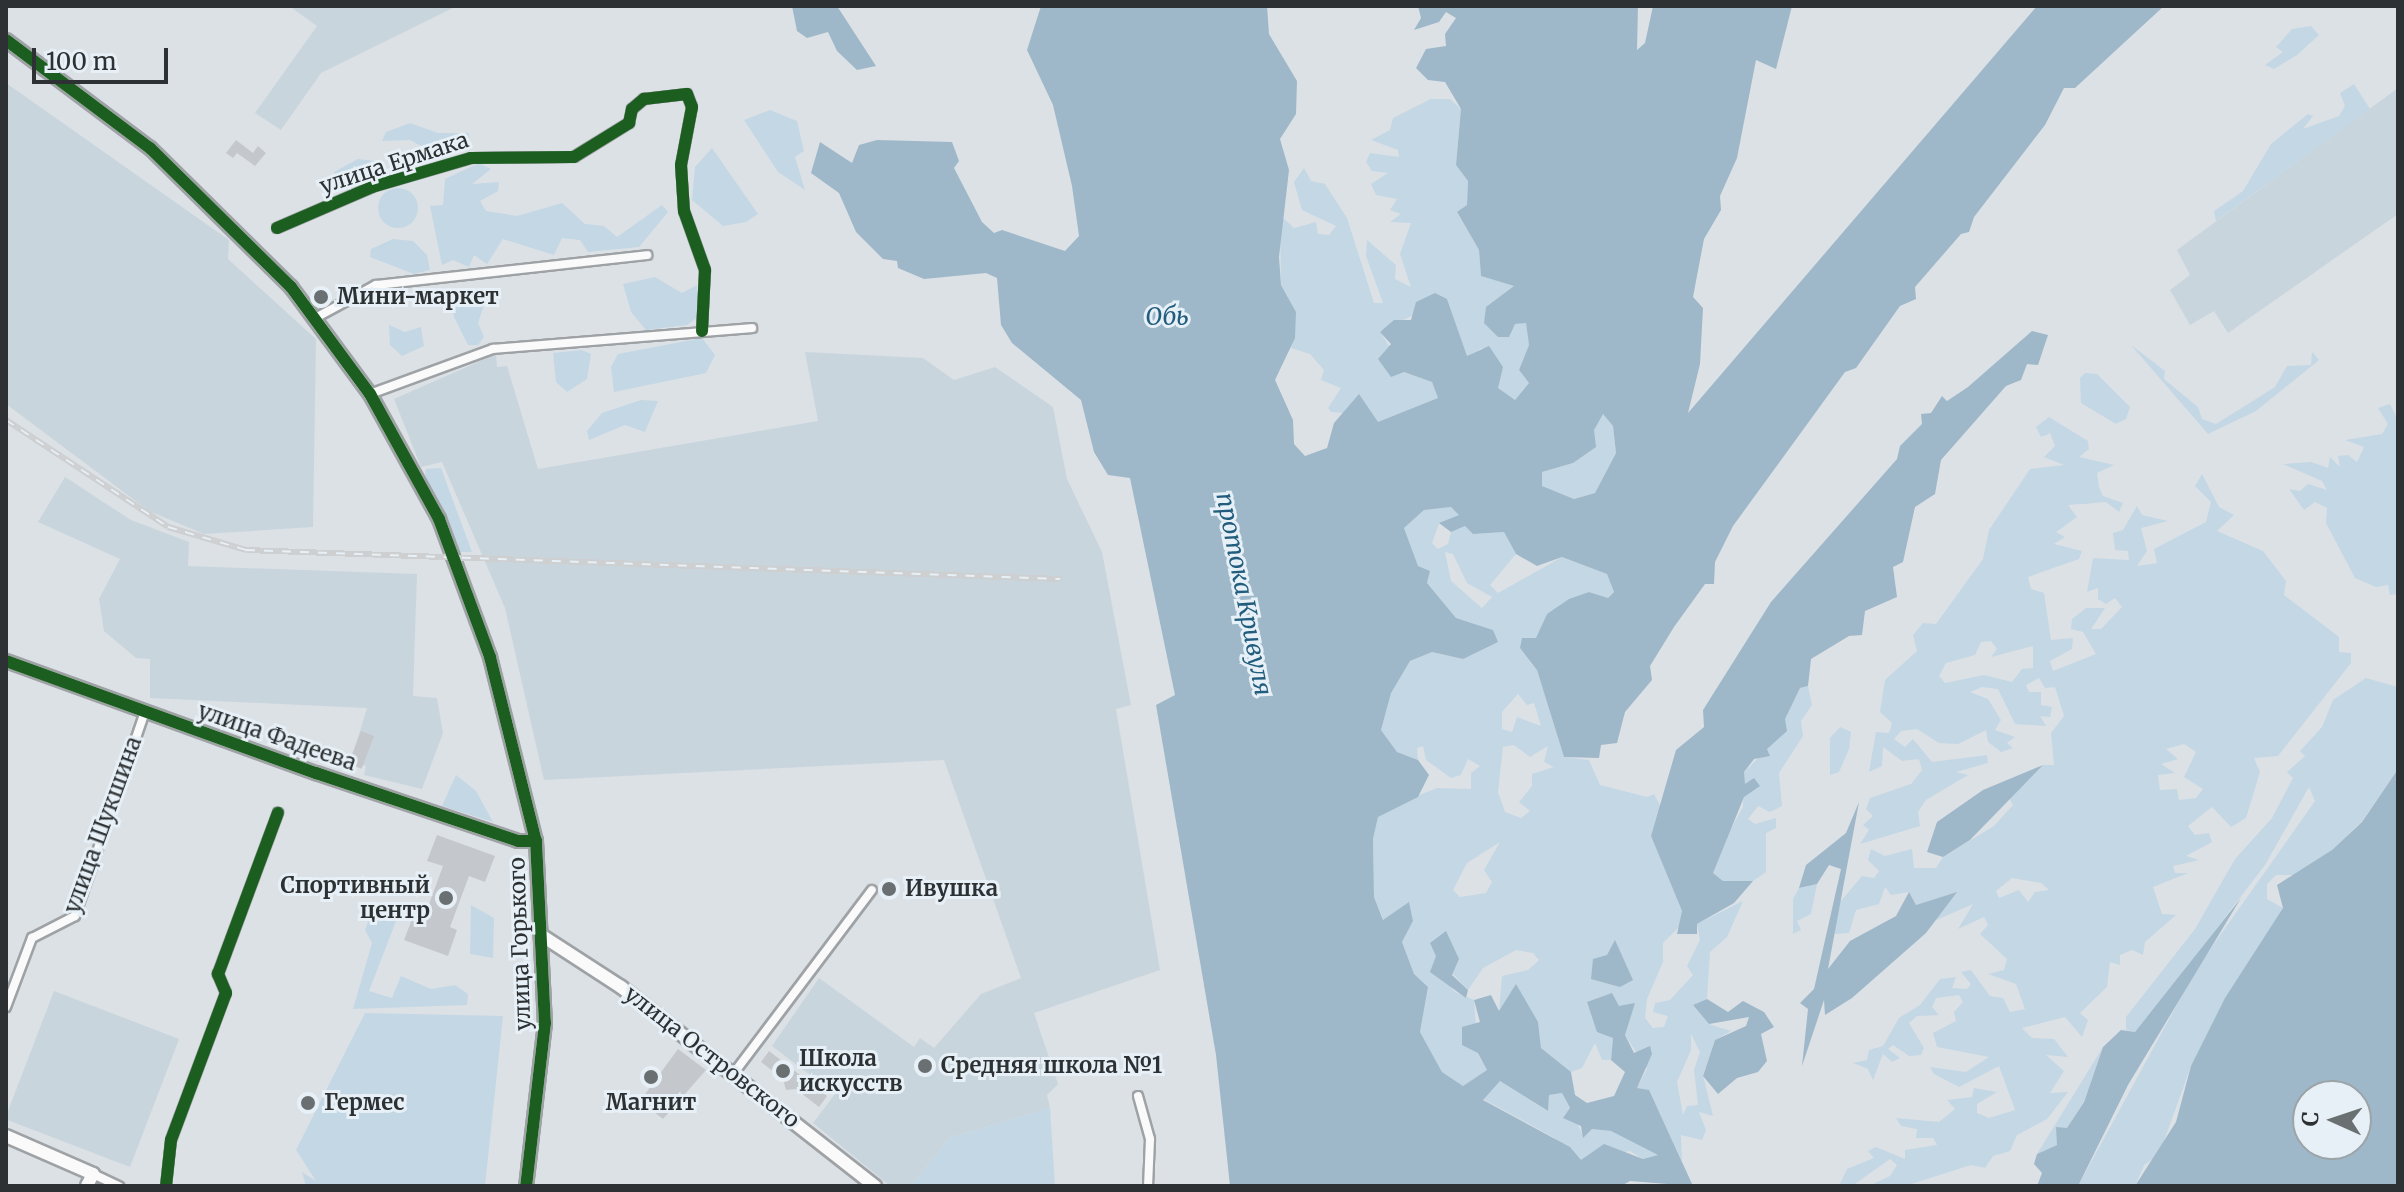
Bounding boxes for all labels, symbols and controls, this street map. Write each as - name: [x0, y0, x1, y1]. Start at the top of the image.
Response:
- scale bar: [36, 32, 172, 82]
- text: 100 m: [46, 46, 116, 77]
- street label: улица Ермака: [316, 127, 472, 199]
- place label: Мини-маркет: [337, 284, 499, 310]
- marker: Мини-маркет: [312, 288, 330, 306]
- water label: Обь: [1145, 303, 1189, 331]
- water label: протока Кривуля: [1210, 490, 1278, 698]
- street label: улица Фадеева: [194, 698, 360, 776]
- street label: улица Шукшина: [59, 733, 147, 917]
- street label: улица Горького: [504, 857, 536, 1031]
- place label: Спортивный центр: [281, 872, 430, 924]
- place label: Ивушка: [905, 876, 998, 902]
- marker: Ивушка: [880, 880, 898, 898]
- marker: Спортивный центр: [437, 889, 455, 907]
- street label: улица Островского: [619, 980, 805, 1134]
- place label: Школа искусств: [799, 1045, 903, 1096]
- place label: Средняя школа №1: [941, 1053, 1162, 1079]
- marker: Средняя школа №1: [916, 1057, 934, 1075]
- marker: Школа искусств: [774, 1062, 792, 1080]
- marker: Магнит: [642, 1068, 660, 1086]
- north arrow: [2292, 1080, 2372, 1160]
- place label: Гермес: [324, 1090, 405, 1116]
- place label: Магнит: [606, 1090, 696, 1116]
- marker: Гермес: [299, 1094, 317, 1112]
- text: С: [2296, 1111, 2324, 1127]

